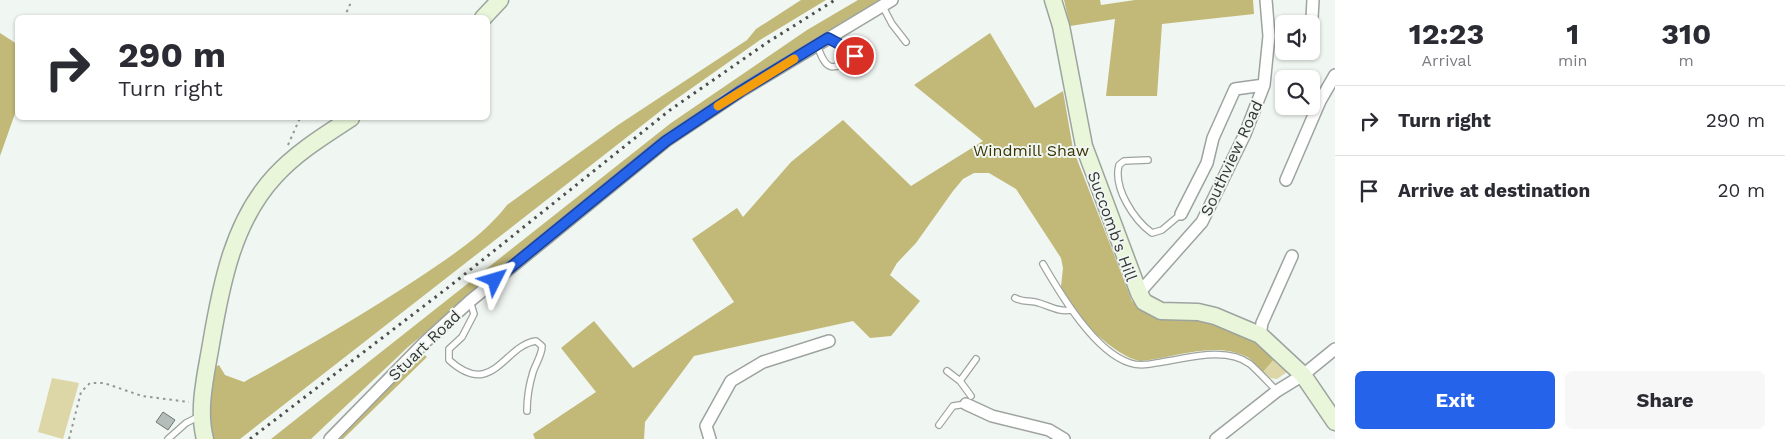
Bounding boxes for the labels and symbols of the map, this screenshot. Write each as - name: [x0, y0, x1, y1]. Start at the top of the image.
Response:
- pin: [834, 35, 876, 77]
- street label: Southview Road: [1196, 97, 1267, 219]
- park label: Windmill Shaw: [973, 141, 1089, 160]
- street label: Succomb's Hill: [1084, 169, 1141, 284]
- position arrow: [468, 253, 520, 305]
- street label: Stuart Road: [384, 306, 464, 385]

